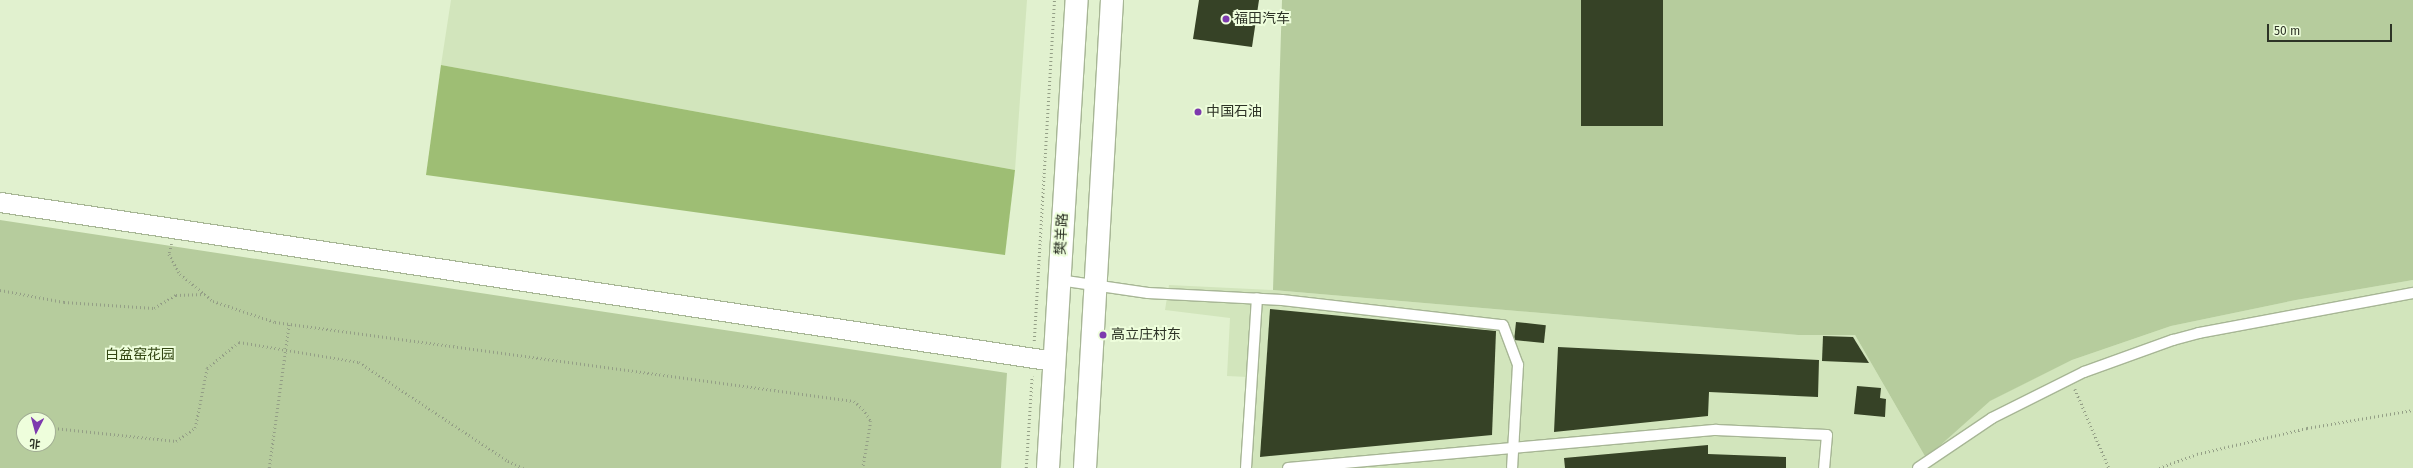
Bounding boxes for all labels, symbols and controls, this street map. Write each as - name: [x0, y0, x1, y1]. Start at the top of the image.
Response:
- place label: 福田汽车: [1234, 11, 1290, 27]
- marker: 福田汽车: [1221, 14, 1231, 24]
- scale bar: [2269, 16, 2394, 42]
- text: 50 m: [2274, 24, 2300, 38]
- place label: 中国石油: [1206, 104, 1262, 120]
- marker: 中国石油: [1193, 107, 1203, 117]
- street label: 樊羊路: [1053, 213, 1071, 255]
- place label: 高立庄村东: [1111, 327, 1181, 343]
- marker: 高立庄村东: [1098, 330, 1108, 340]
- park label: 白盆窑花园: [105, 347, 175, 363]
- north arrow: [16, 412, 56, 452]
- text: 北: [29, 436, 41, 450]

